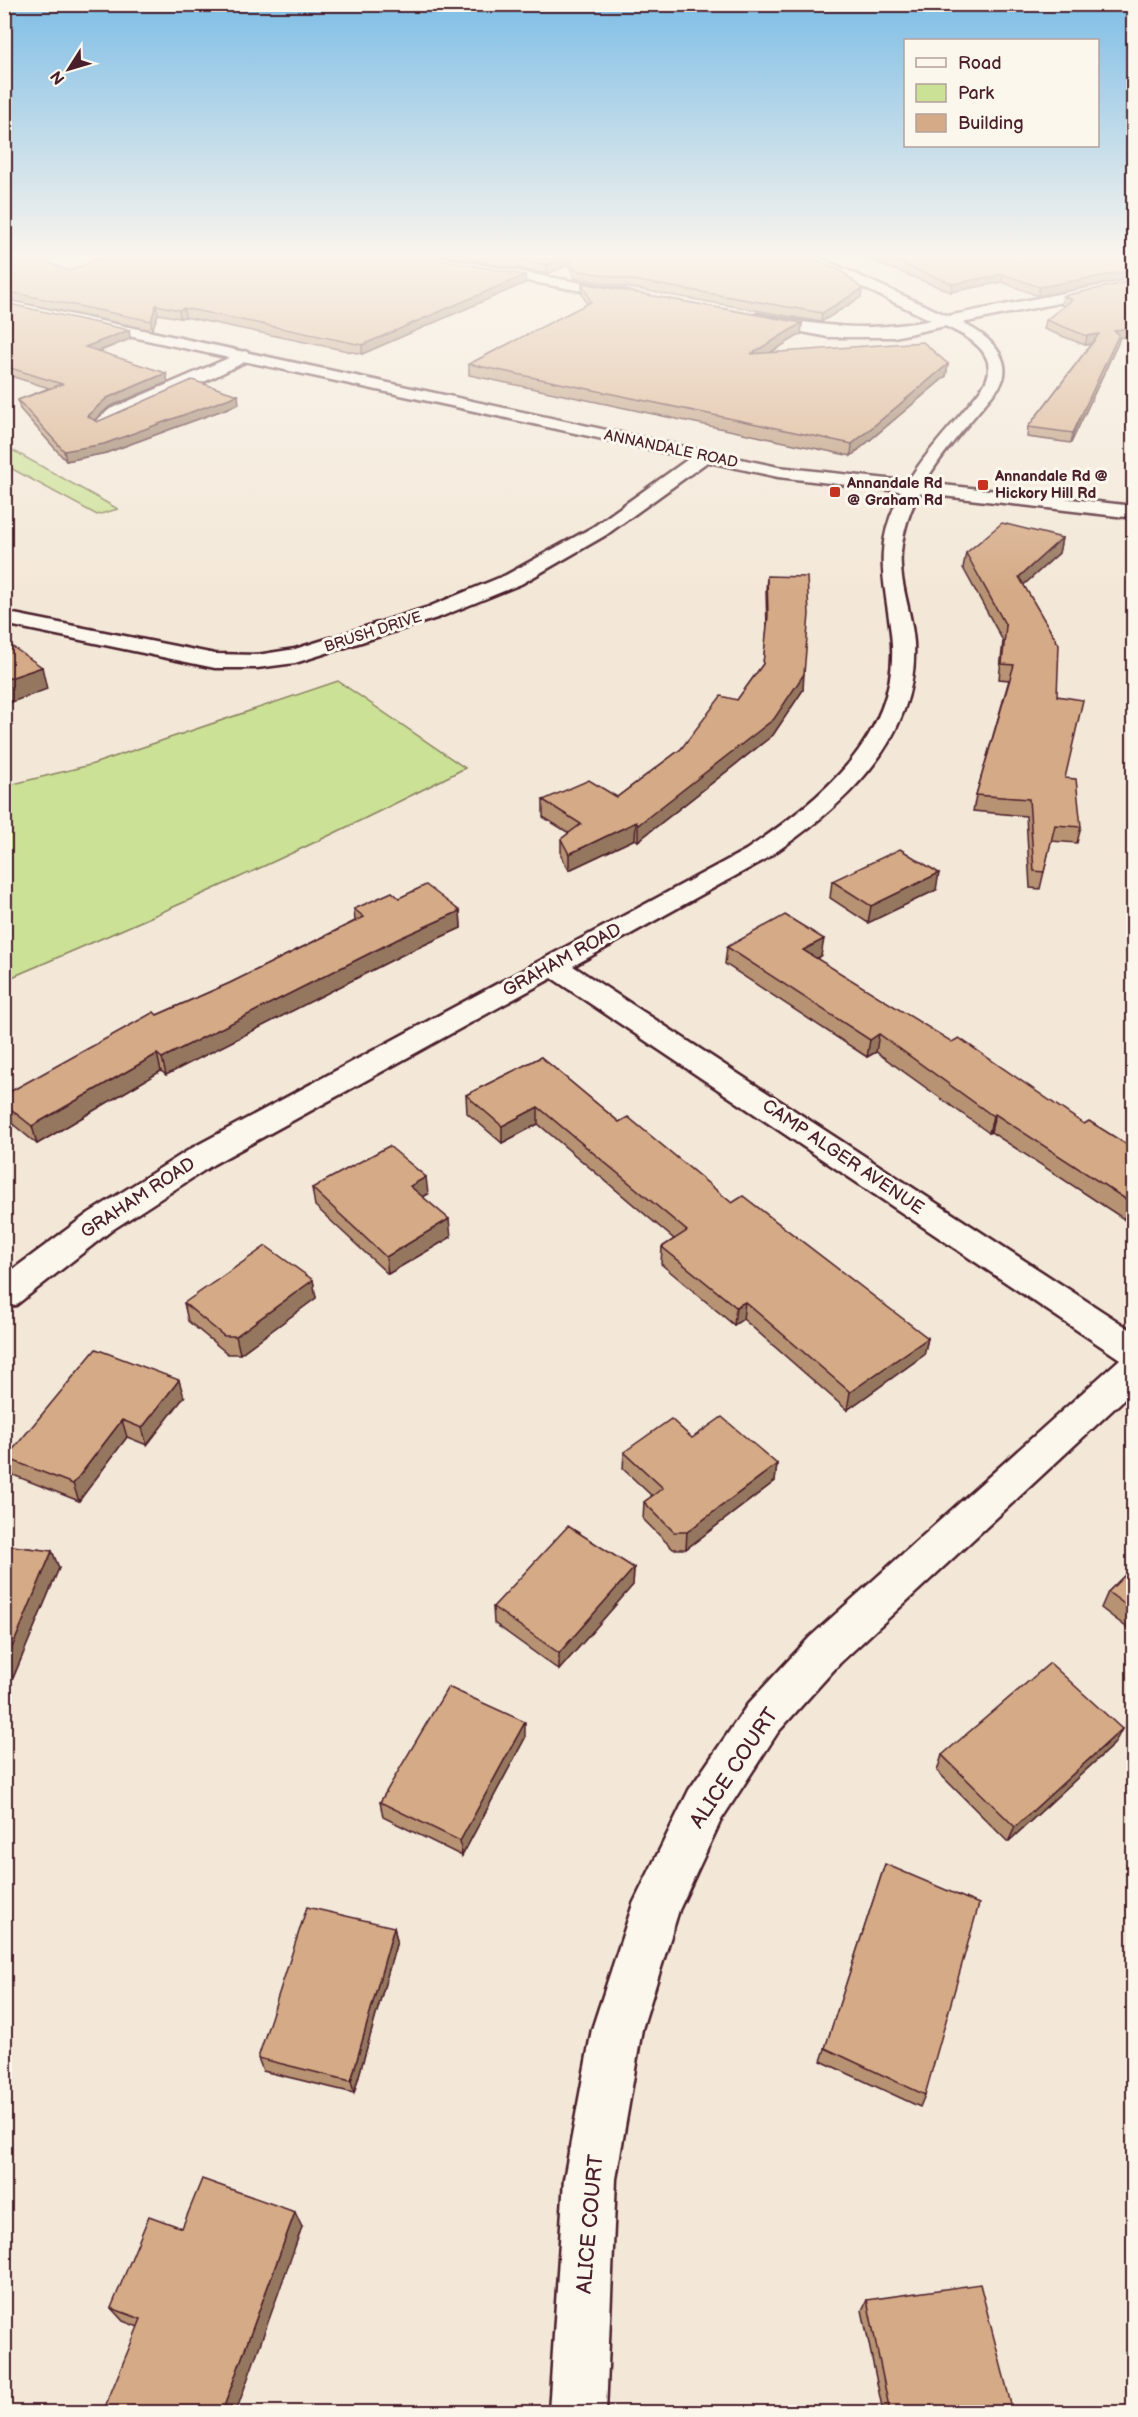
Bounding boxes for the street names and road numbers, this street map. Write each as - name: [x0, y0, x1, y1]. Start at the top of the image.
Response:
- street label: ANNANDALE ROAD: [602, 426, 740, 472]
- street label: BRUSH DRIVE: [322, 607, 424, 657]
- street label: GRAHAM ROAD: [499, 919, 625, 1001]
- street label: CAMP ALGER AVENUE: [758, 1095, 928, 1219]
- street label: GRAHAM ROAD: [77, 1153, 199, 1243]
- street label: ALICE COURT: [685, 1703, 784, 1833]
- street label: ALICE COURT: [571, 2153, 609, 2295]

